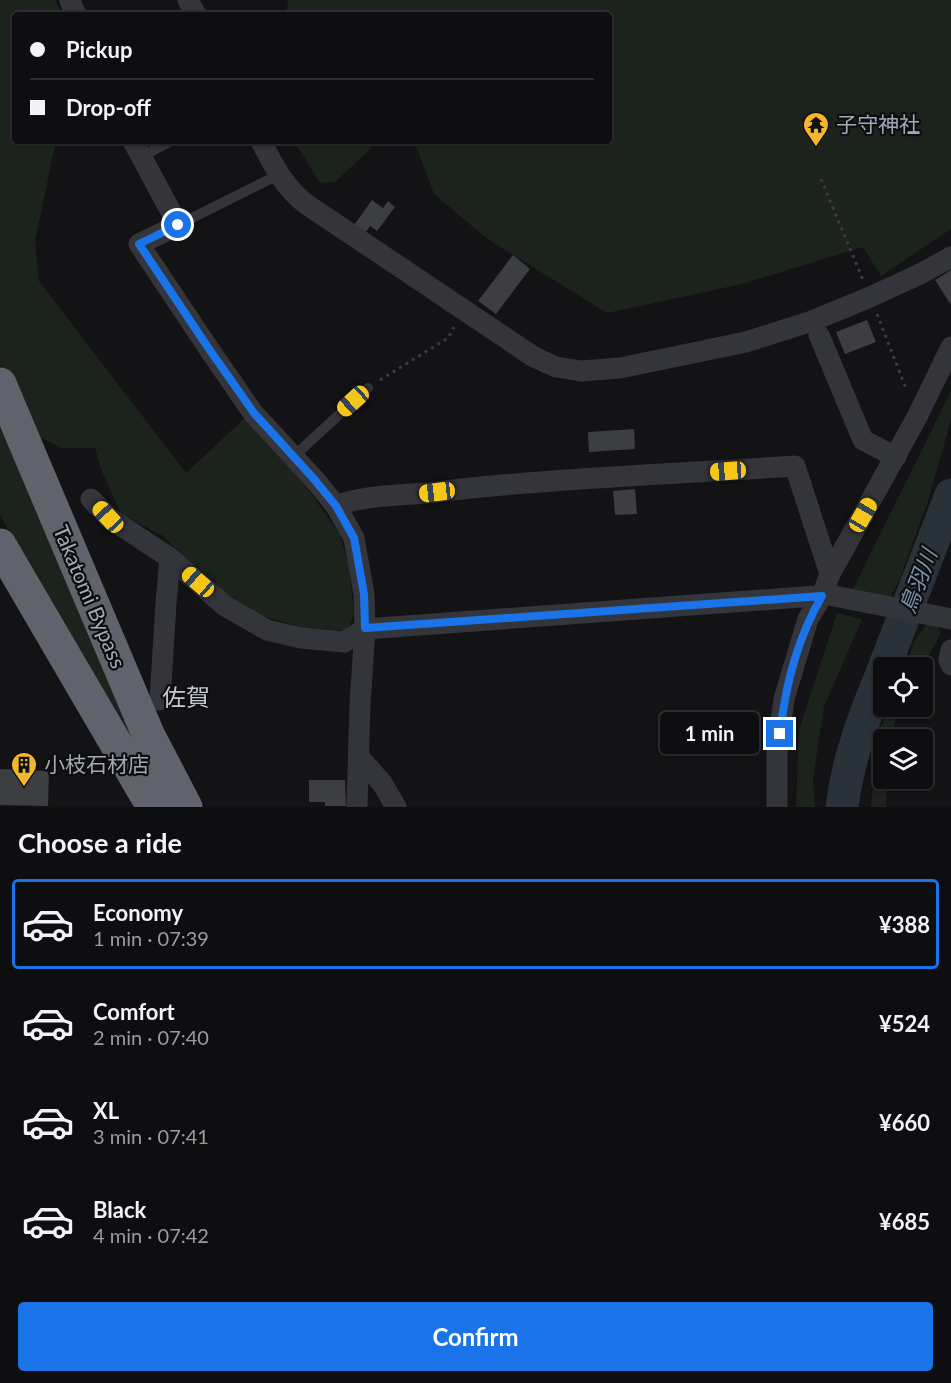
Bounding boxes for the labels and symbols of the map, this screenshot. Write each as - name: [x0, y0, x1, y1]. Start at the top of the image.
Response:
- temple icon: 子守神社: [801, 110, 831, 148]
- place label: 子守神社: [836, 111, 920, 136]
- route start: [164, 211, 191, 238]
- car: [334, 382, 372, 420]
- car: [709, 461, 747, 481]
- car: [418, 481, 456, 503]
- car: [846, 495, 880, 535]
- car: [89, 498, 127, 536]
- street label: Takatomi Bypass: [49, 521, 132, 672]
- water label: 鳥羽川: [893, 543, 943, 616]
- car: [179, 563, 217, 601]
- district label: 佐賀: [162, 682, 210, 711]
- callout: 1 min: [660, 713, 759, 755]
- route end: [766, 720, 793, 747]
- building icon: 小枝石材店: [9, 750, 39, 788]
- place label: 小枝石材店: [44, 751, 149, 776]

